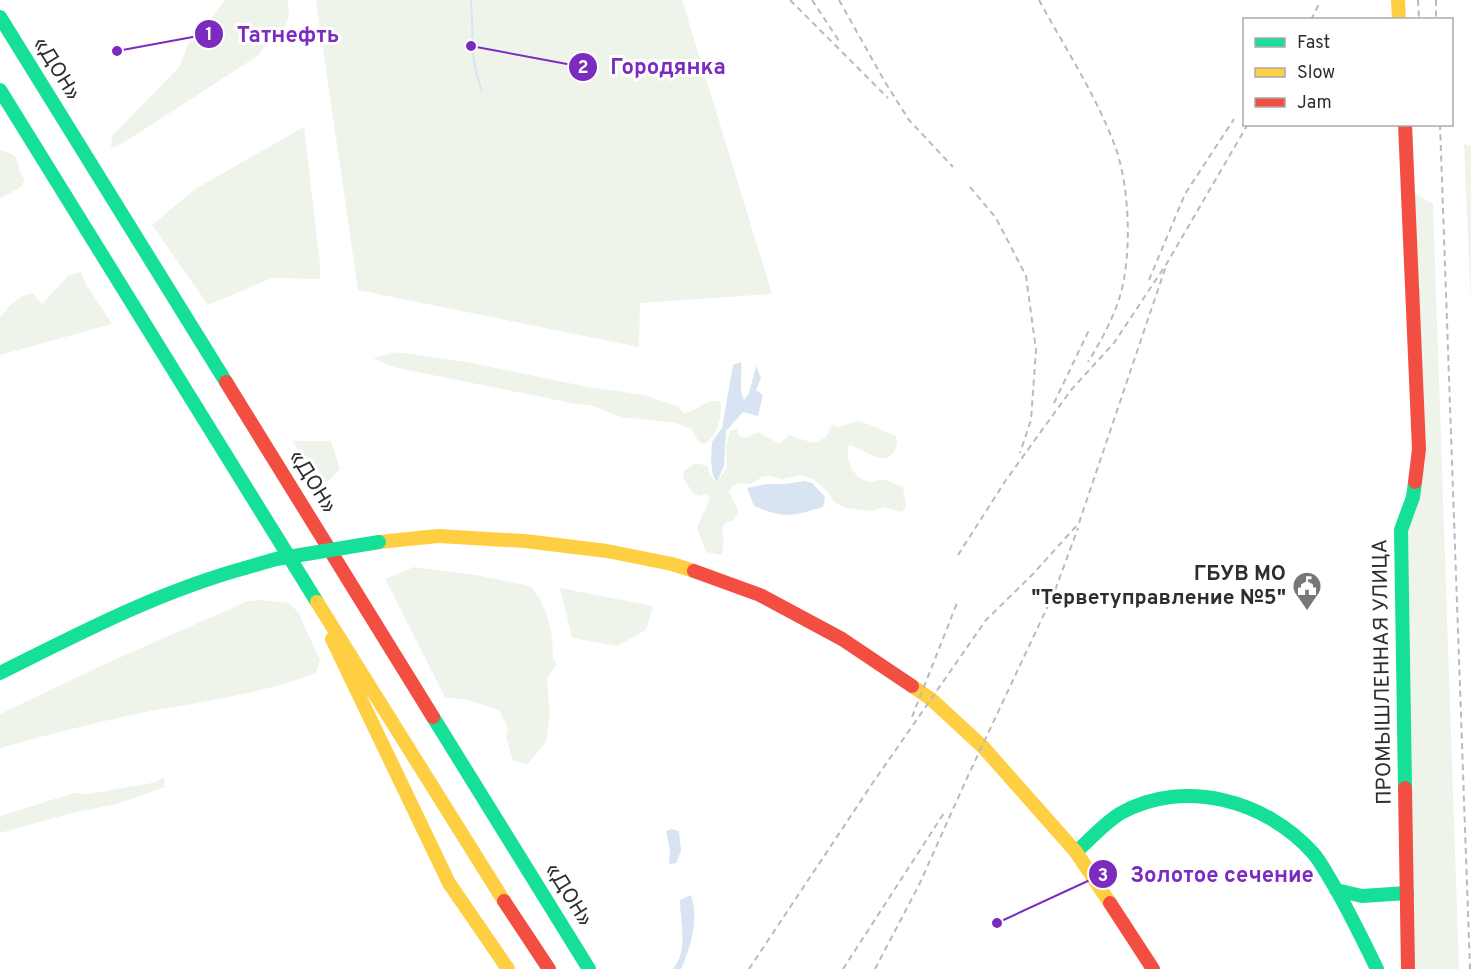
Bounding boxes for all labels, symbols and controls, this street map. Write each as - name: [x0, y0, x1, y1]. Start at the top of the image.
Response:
- callout: Татнефть: [194, 14, 351, 54]
- legend: [1243, 18, 1453, 126]
- text: Татнефть: [237, 23, 339, 50]
- text: 1: [205, 24, 213, 47]
- street label: «ДОН»: [26, 32, 86, 106]
- text: Fast: [1297, 32, 1330, 55]
- callout: Городянка: [568, 47, 738, 87]
- text: Городянка: [610, 55, 726, 82]
- text: 2: [577, 57, 589, 80]
- text: Slow: [1297, 62, 1335, 85]
- text: Jam: [1297, 92, 1332, 115]
- street label: «ДОН»: [282, 445, 342, 519]
- street label: ПРОМЫШЛЕННАЯ УЛИЦА: [1367, 539, 1399, 805]
- place label: ГБУВ МО "Терветуправление №5": [1031, 561, 1286, 612]
- public building icon: ГБУВ МО "Терветуправление №5": [1291, 570, 1323, 612]
- callout: Золотое сечение: [1088, 854, 1326, 894]
- street label: «ДОН»: [538, 858, 598, 932]
- text: Золотое сечение: [1130, 863, 1314, 890]
- text: 3: [1098, 865, 1108, 888]

